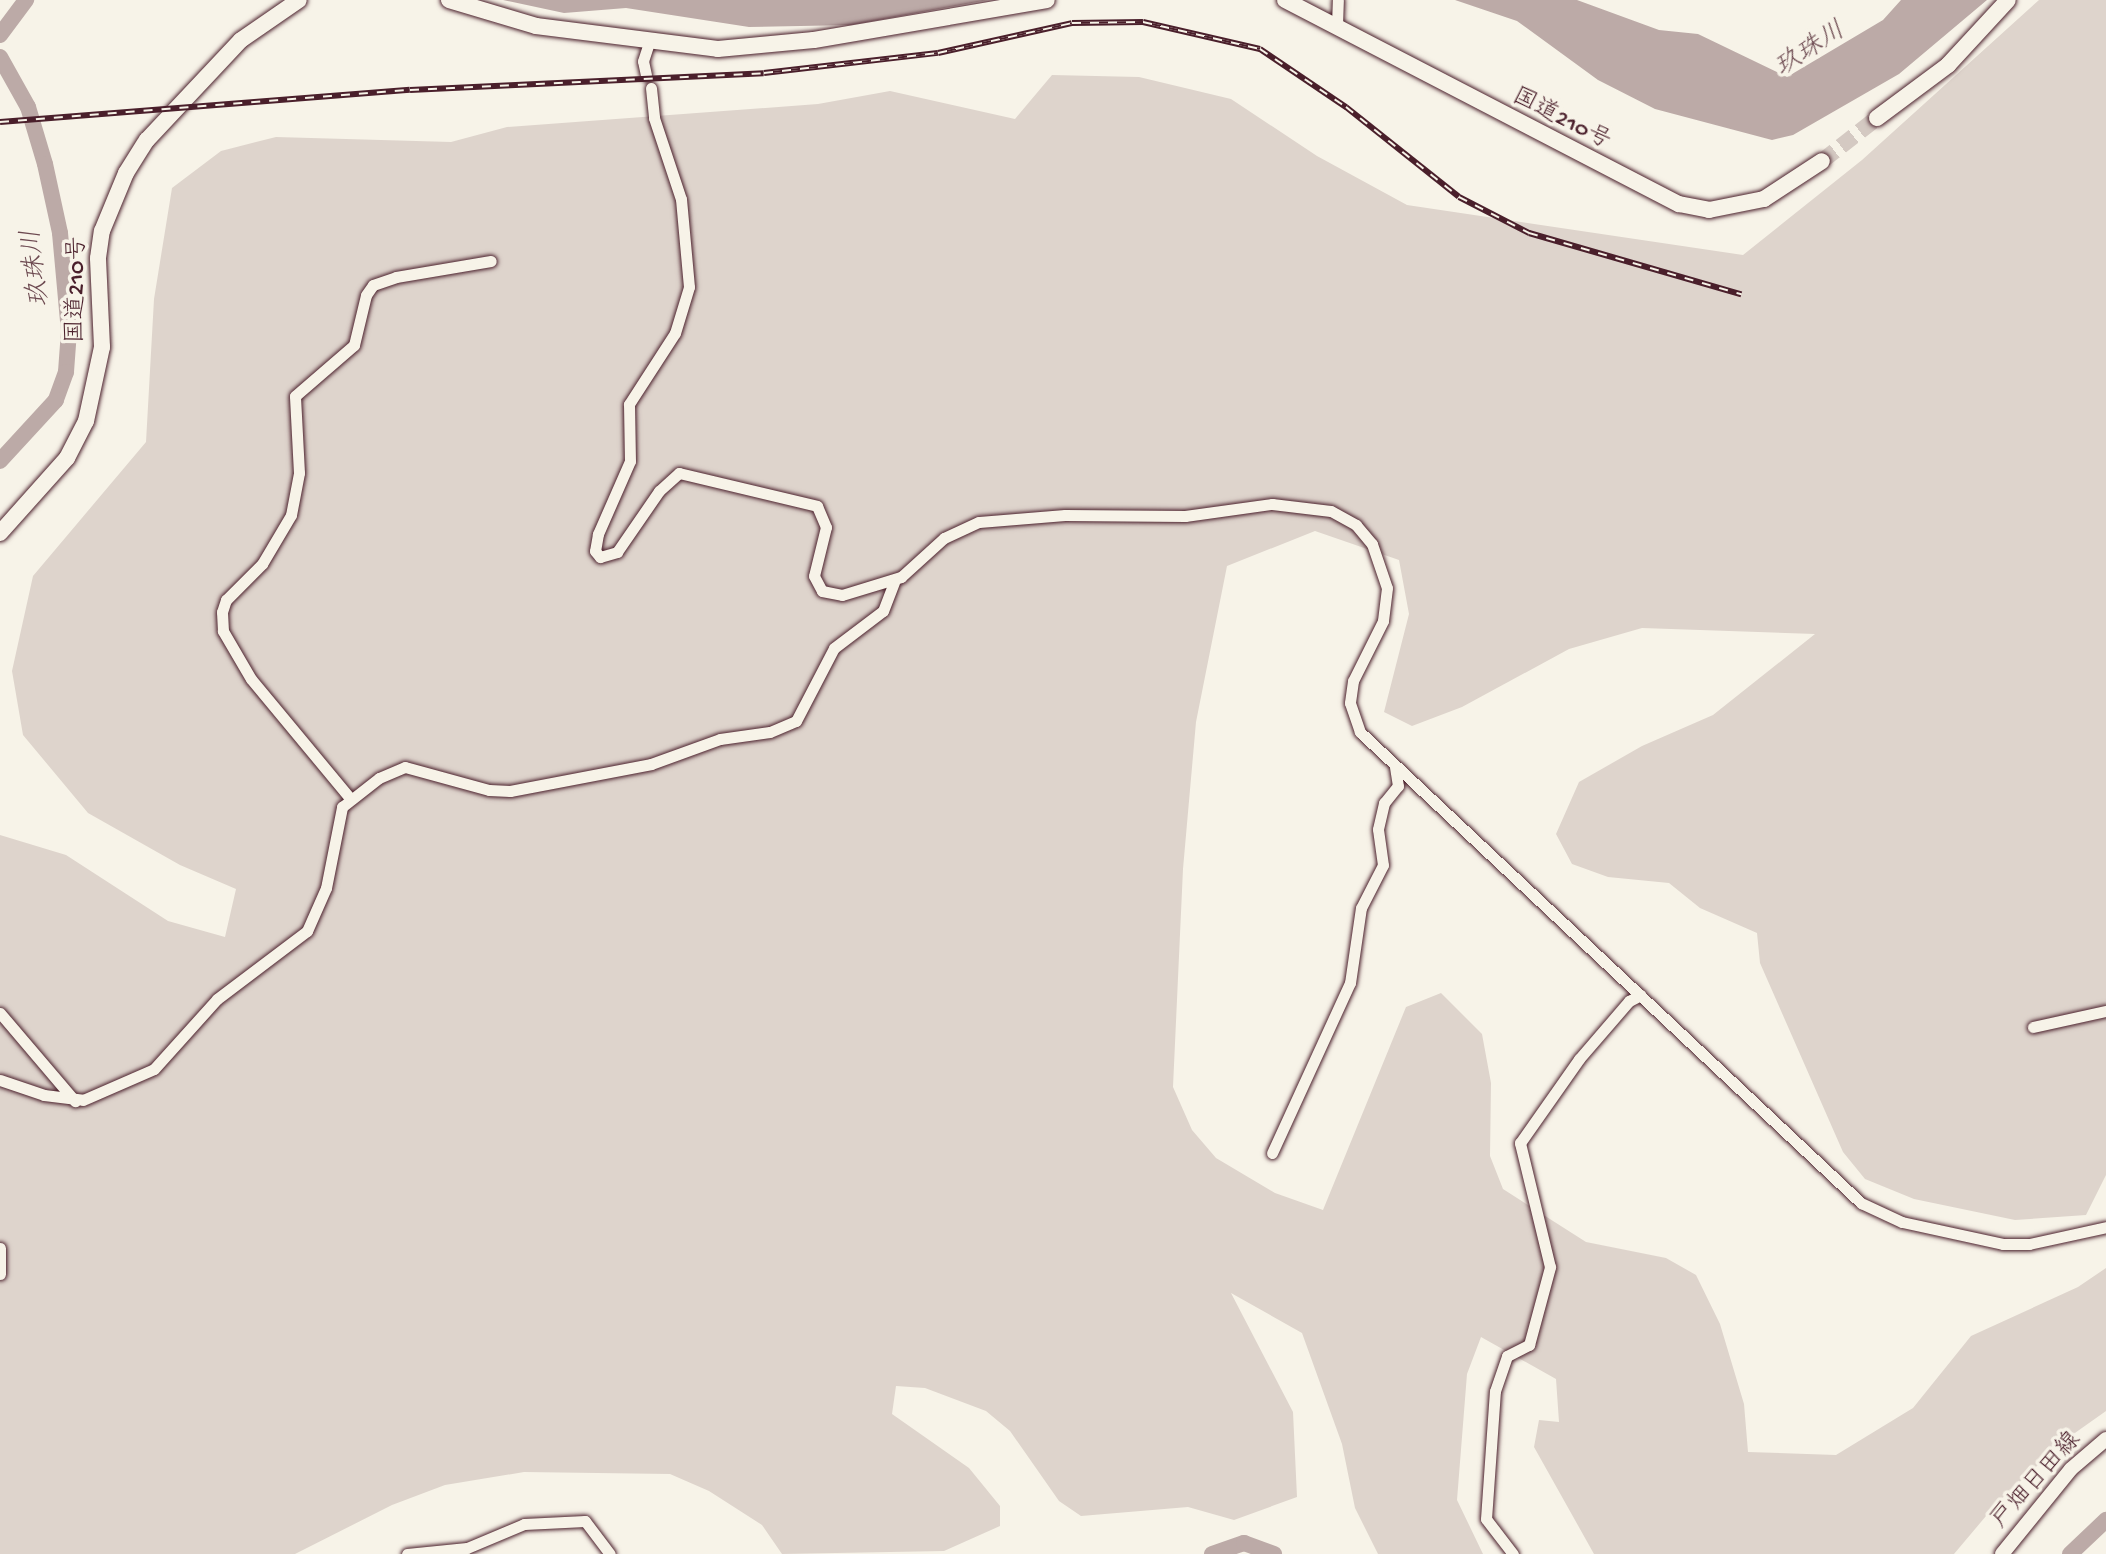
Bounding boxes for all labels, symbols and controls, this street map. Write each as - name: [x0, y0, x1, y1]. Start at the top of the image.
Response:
- water label: 玖珠川: [1770, 17, 1852, 85]
- street label: 国道210号: [1507, 83, 1615, 157]
- water label: 玖珠川: [18, 227, 58, 309]
- street label: 国道210号: [63, 236, 93, 344]
- street label: 戸畑日田線: [1986, 1427, 2088, 1535]

